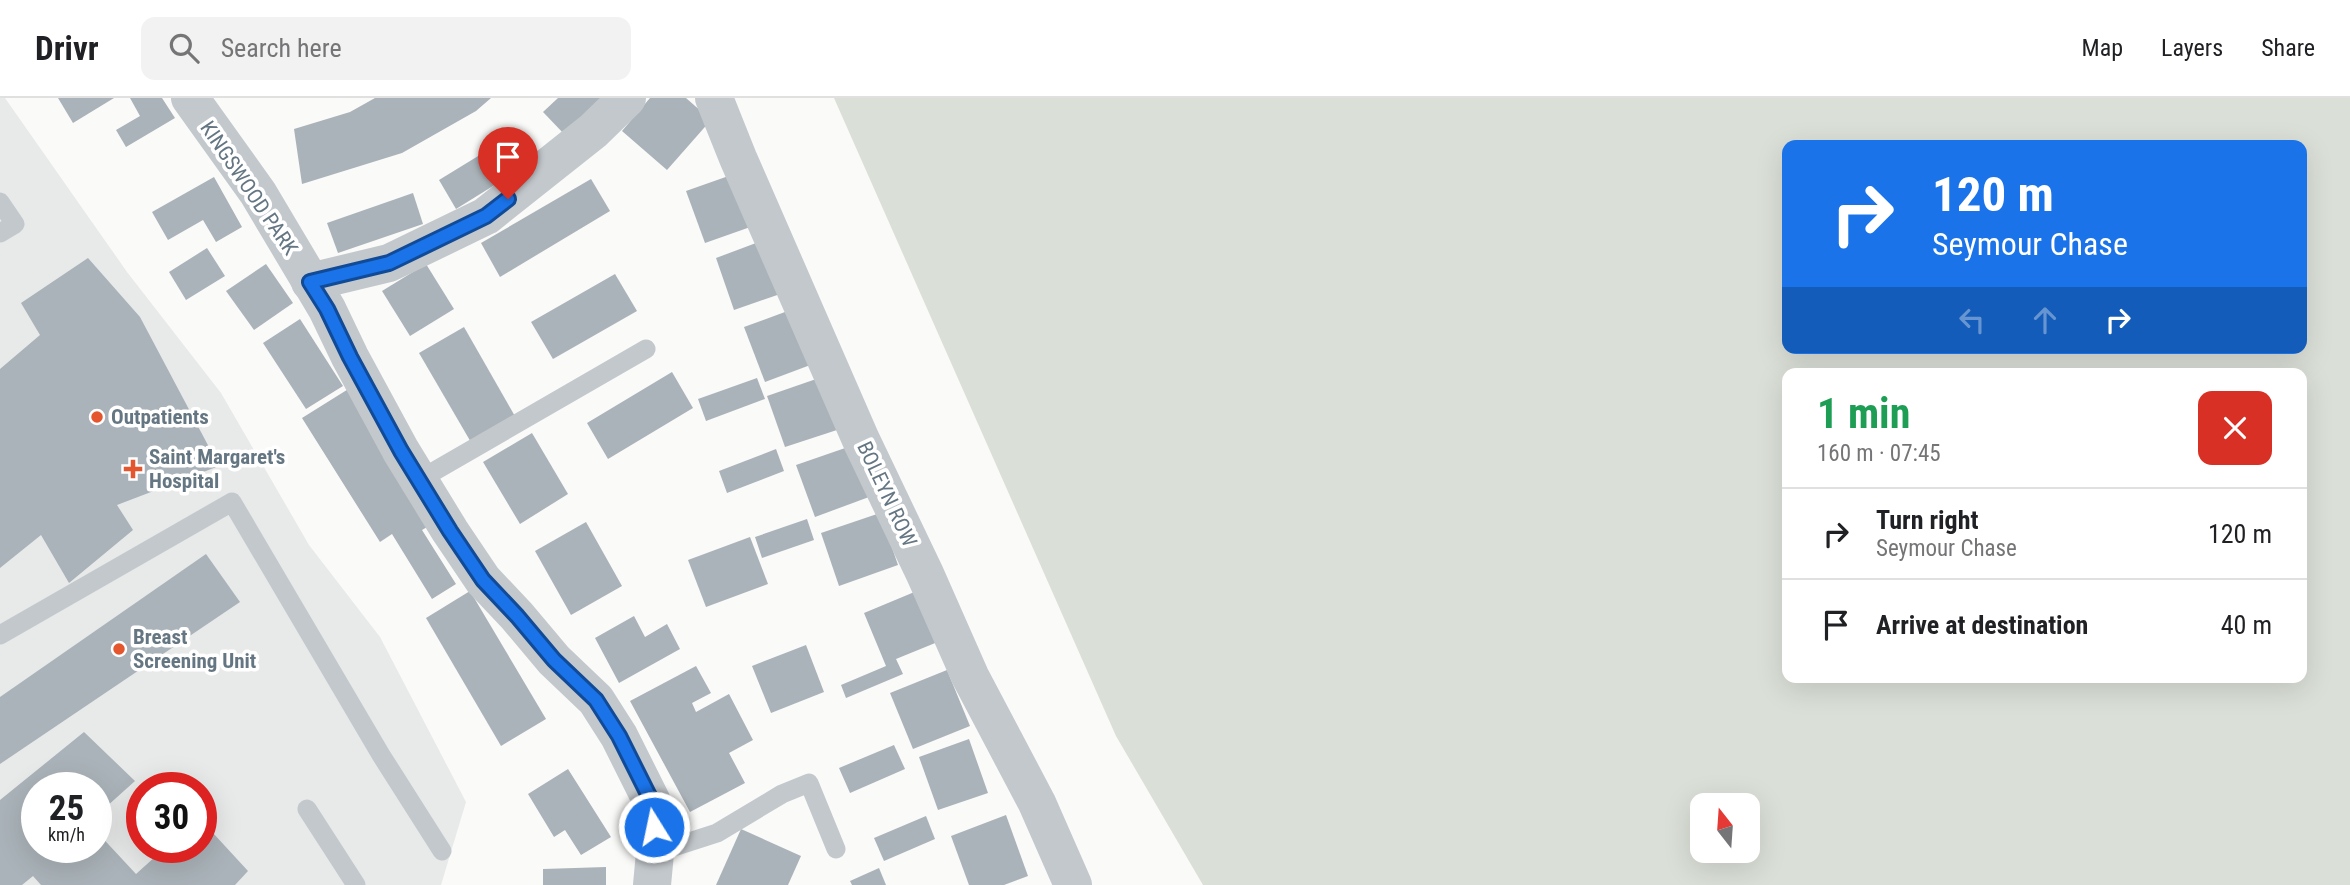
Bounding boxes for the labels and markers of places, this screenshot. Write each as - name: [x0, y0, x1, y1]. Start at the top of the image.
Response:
- pin: [478, 127, 538, 199]
- place label: Outpatients: [111, 405, 209, 429]
- marker: Outpatients: [89, 409, 105, 425]
- place label: Saint Margaret's Hospital: [149, 445, 285, 493]
- marker: Saint Margaret's Hospital: [123, 459, 143, 479]
- place label: Breast Screening Unit: [133, 625, 256, 673]
- marker: Breast Screening Unit: [111, 641, 127, 657]

